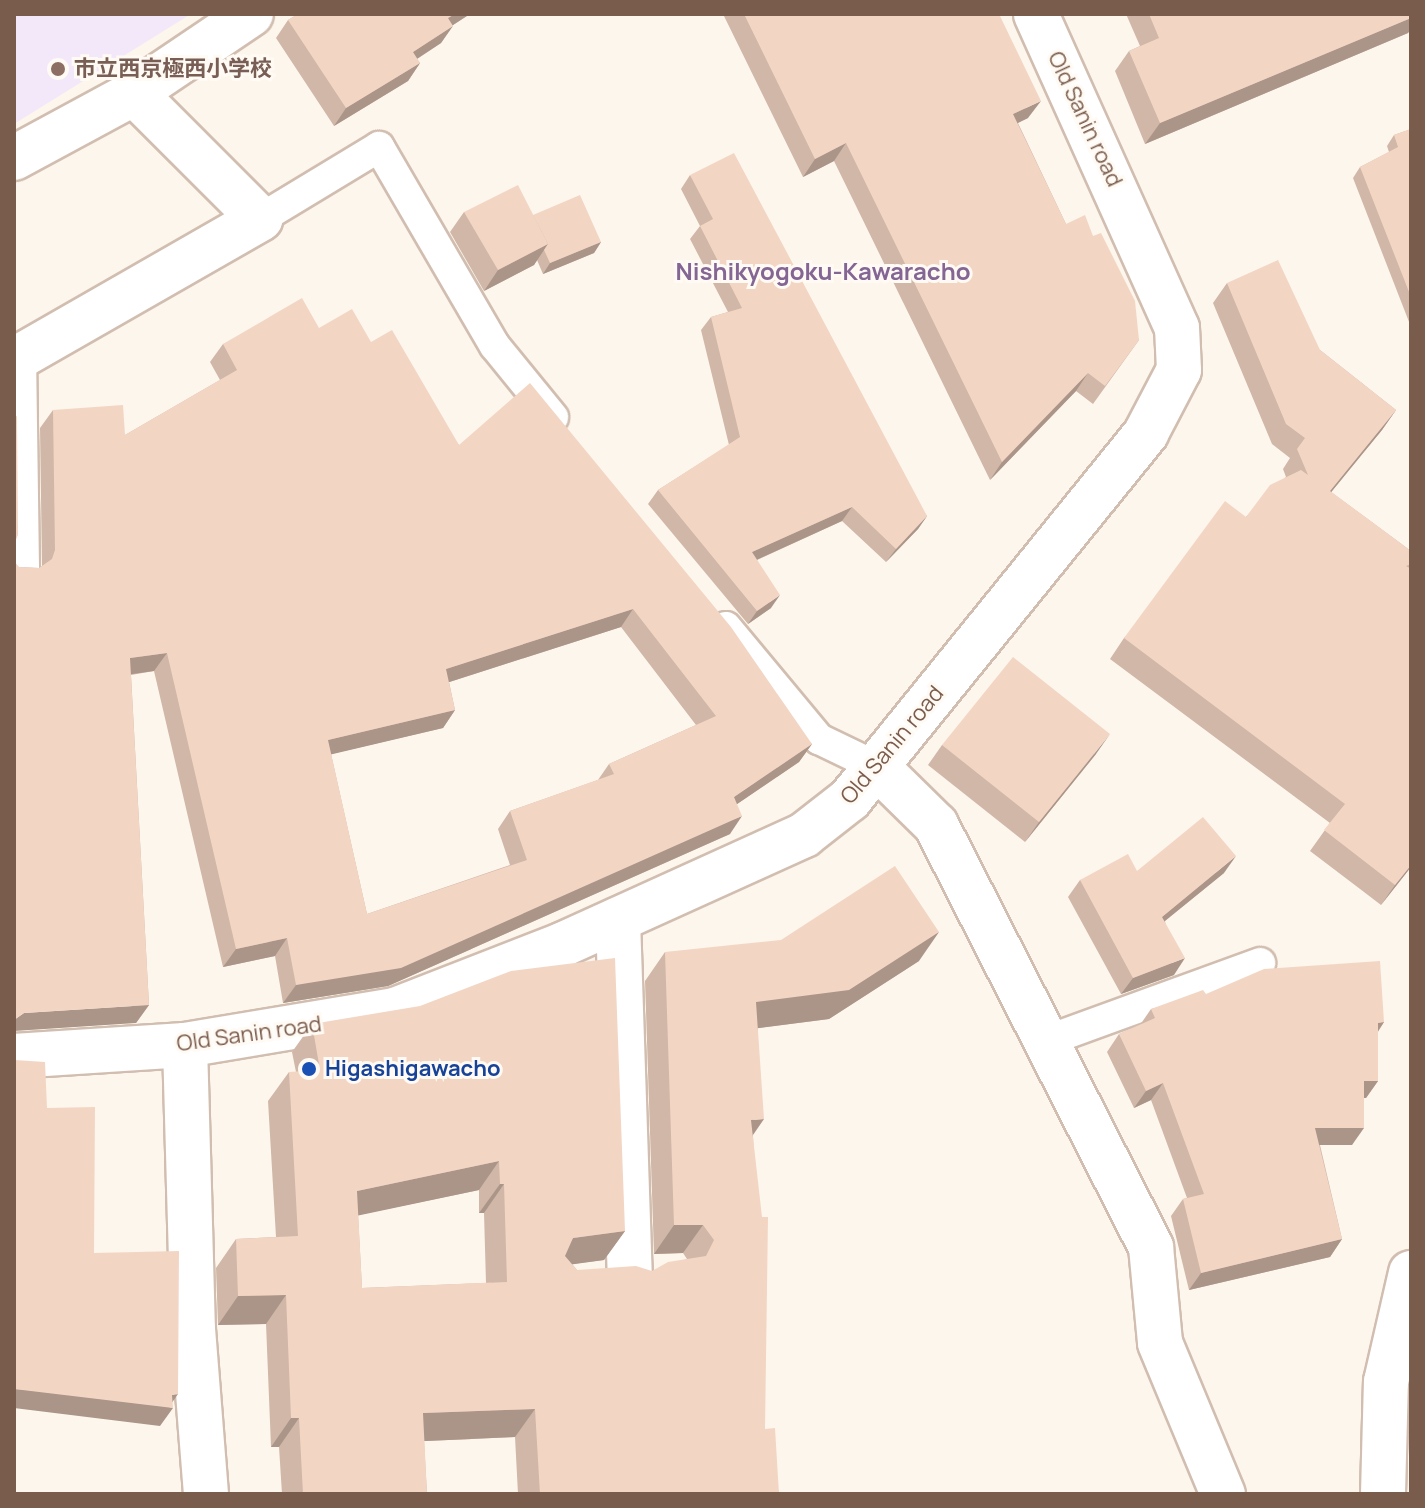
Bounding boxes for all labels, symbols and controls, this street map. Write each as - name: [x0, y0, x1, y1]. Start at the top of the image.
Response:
- street label: Old Sanin road: [1042, 47, 1128, 191]
- place label: 市立西京極西小学校: [74, 56, 272, 82]
- marker: 市立西京極西小学校: [49, 60, 67, 78]
- district label: Nishikyogoku-Kawaracho: [675, 257, 971, 285]
- street label: Old Sanin road: [835, 681, 949, 809]
- street label: Old Sanin road: [175, 1011, 323, 1057]
- place label: Higashigawacho: [325, 1056, 501, 1082]
- marker: Higashigawacho: [300, 1060, 318, 1078]

